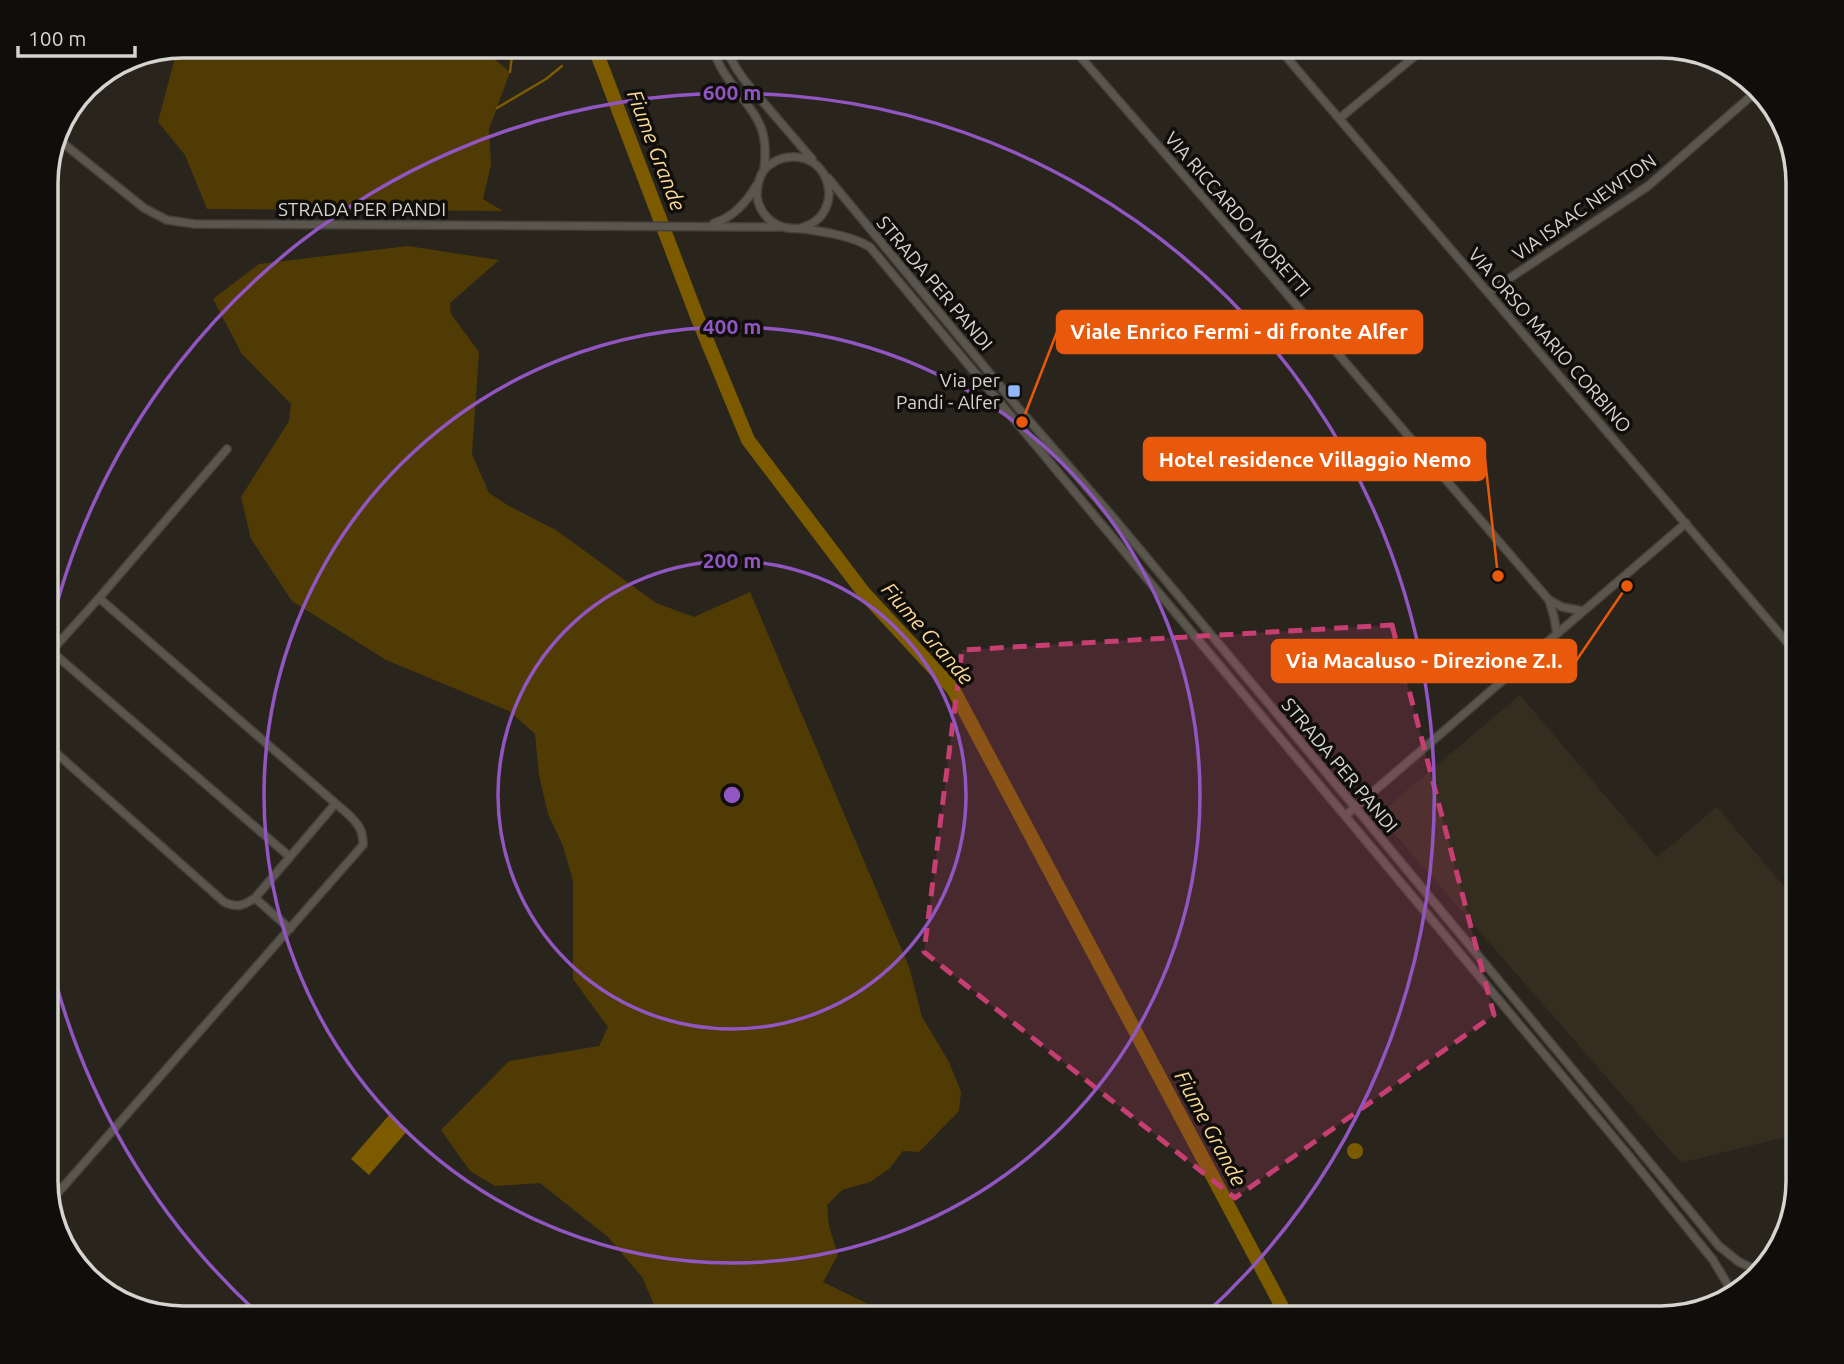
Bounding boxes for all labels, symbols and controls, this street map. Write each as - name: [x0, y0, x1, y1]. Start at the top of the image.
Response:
- scale bar: [18, 14, 135, 58]
- text: 100 m: [28, 26, 86, 50]
- text: 600 m: [703, 80, 761, 104]
- water label: Fiume Grande: [623, 86, 691, 214]
- street label: VIA RICCARDO MORETTI: [1161, 127, 1315, 301]
- street label: VIA ISAAC NEWTON: [1508, 149, 1660, 265]
- street label: STRADA PER PANDI: [278, 198, 446, 220]
- street label: STRADA PER PANDI: [873, 212, 997, 354]
- street label: VIA ORSO MARIO CORBINO: [1464, 243, 1636, 437]
- callout: Viale Enrico Fermi - di fronte Alfer: [1057, 311, 1422, 353]
- text: 400 m: [703, 314, 761, 338]
- text: Viale Enrico Fermi - di fronte Alfer: [1070, 319, 1408, 343]
- place label: Via per Pandi - Alfer: [896, 369, 1000, 413]
- marker: Via per Pandi - Alfer: [1006, 383, 1022, 399]
- callout: Hotel residence Villaggio Nemo: [1144, 438, 1485, 480]
- text: Hotel residence Villaggio Nemo: [1159, 447, 1471, 471]
- text: 200 m: [703, 548, 761, 572]
- water label: Fiume Grande: [877, 577, 979, 689]
- callout: Via Macaluso - Direzione Z.I.: [1272, 640, 1576, 682]
- text: Via Macaluso - Direzione Z.I.: [1286, 648, 1562, 672]
- street label: STRADA PER PANDI: [1278, 694, 1402, 836]
- centre of rings: [720, 783, 744, 807]
- water label: Fiume Grande: [1170, 1066, 1252, 1190]

